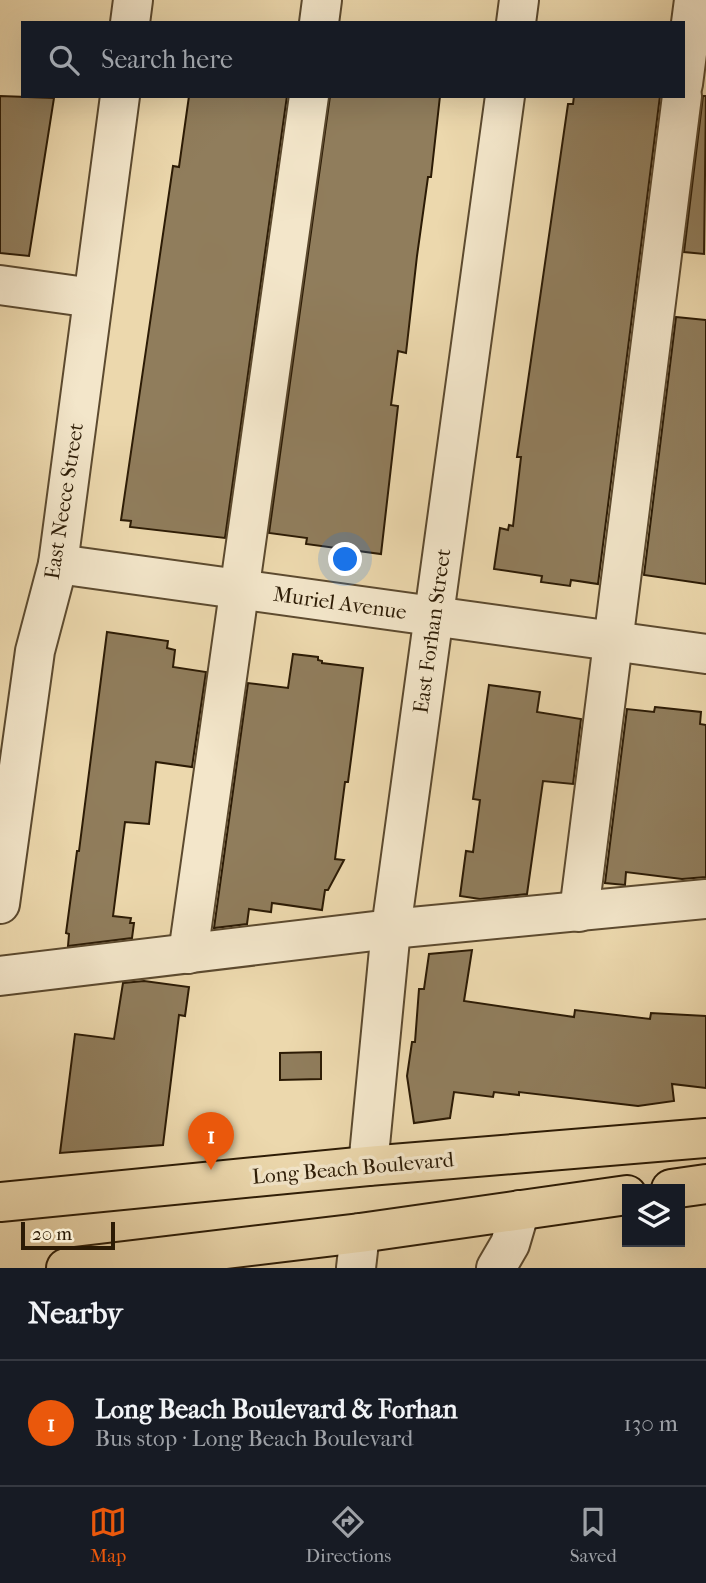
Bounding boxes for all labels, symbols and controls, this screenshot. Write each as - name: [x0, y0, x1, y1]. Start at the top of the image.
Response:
- search box: [21, 21, 685, 98]
- icon: search: [45, 41, 83, 79]
- text: Search here: [101, 44, 233, 75]
- street label: East Neece Street: [40, 421, 88, 581]
- your location: [328, 542, 362, 576]
- street label: East Forhan Street: [409, 546, 456, 715]
- street label: Muriel Avenue: [272, 582, 408, 624]
- pin: 1: [188, 1112, 234, 1170]
- street label: Long Beach Boulevard: [251, 1147, 455, 1189]
- map controls: [622, 1184, 685, 1247]
- button: layers: [622, 1184, 685, 1247]
- scale bar: [21, 1219, 116, 1251]
- text: 20 m: [32, 1223, 72, 1245]
- text: Nearby: [28, 1296, 123, 1331]
- text: Long Beach Boulevard & Forhan: [95, 1394, 458, 1425]
- text: 1: [47, 1410, 55, 1437]
- text: 130 m: [624, 1410, 678, 1437]
- text: Bus stop · Long Beach Boulevard: [95, 1425, 413, 1452]
- tab: Map: [89, 1503, 127, 1567]
- tab: Directions: [306, 1503, 391, 1567]
- tab: Saved: [570, 1503, 617, 1567]

